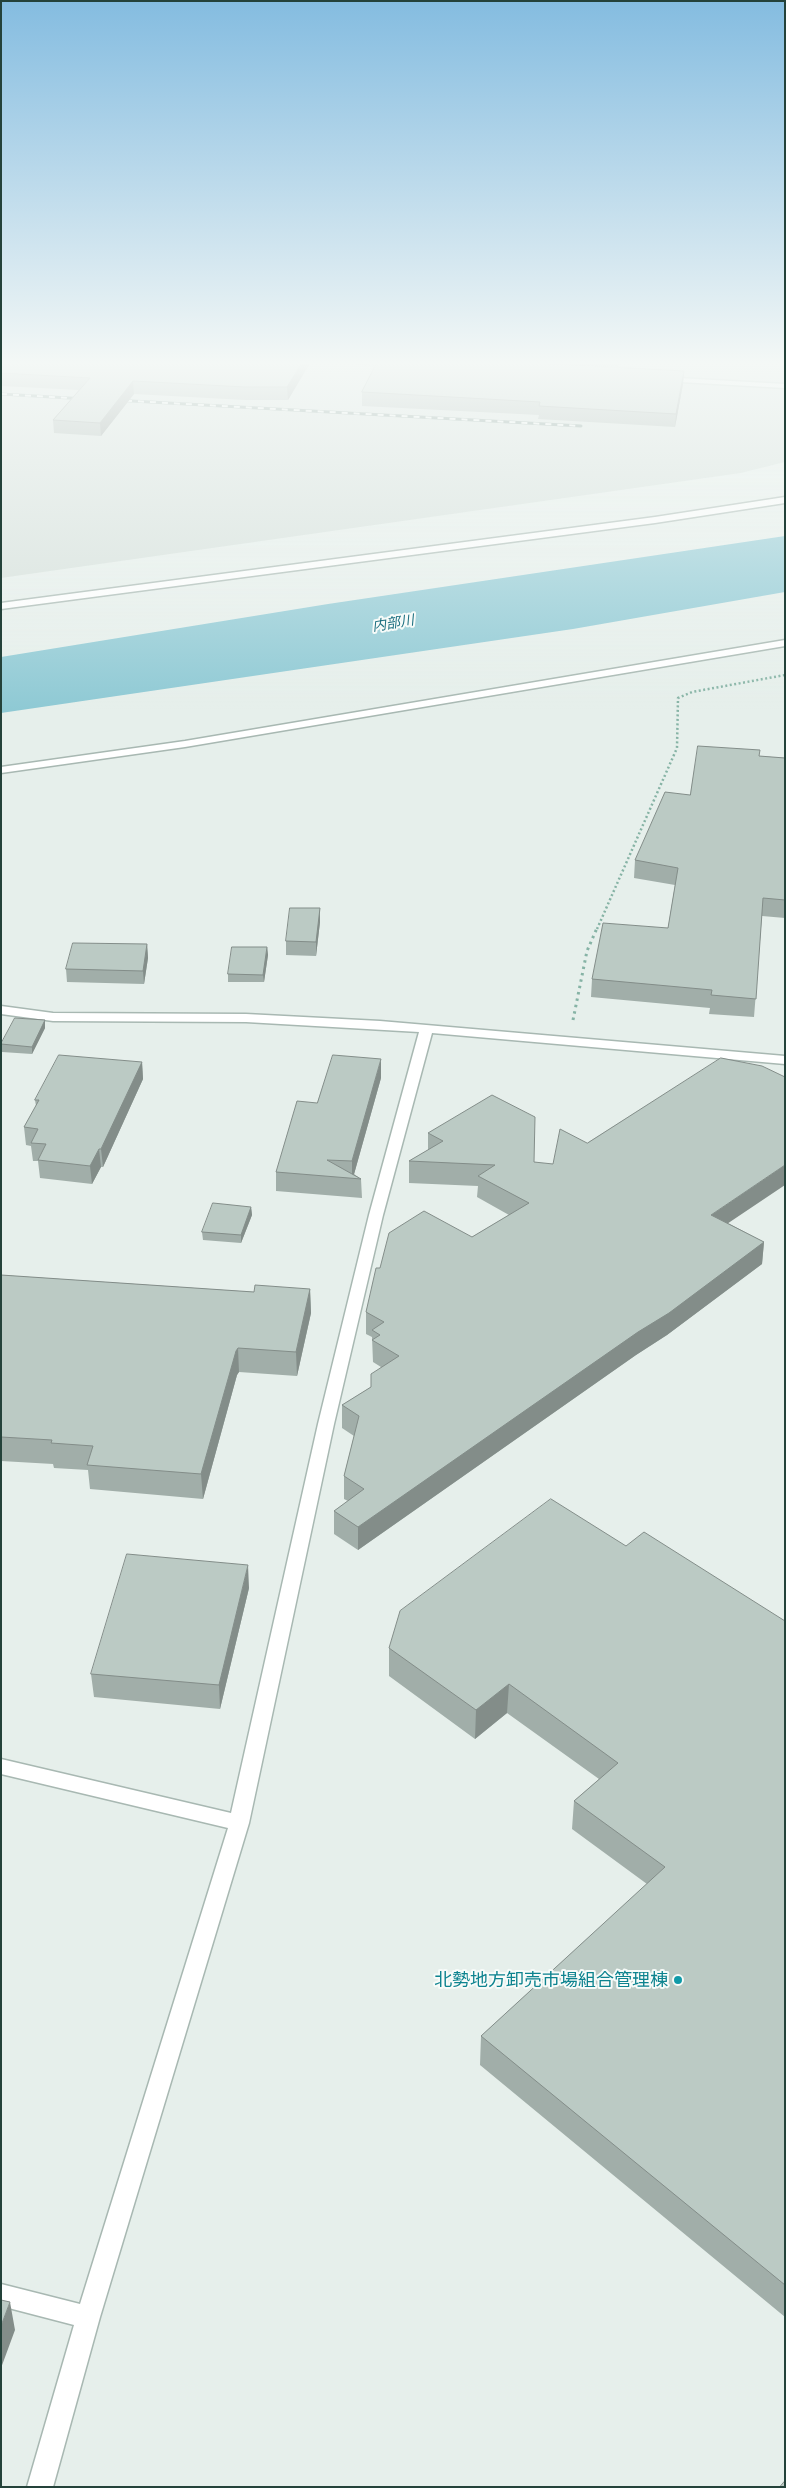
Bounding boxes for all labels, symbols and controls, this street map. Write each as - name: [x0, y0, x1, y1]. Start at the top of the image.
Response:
- water label: 内部川: [371, 611, 415, 635]
- place label: 北勢地方卸売市場組合管理棟: [434, 1969, 668, 1991]
- marker: 北勢地方卸売市場組合管理棟: [672, 1974, 684, 1986]

